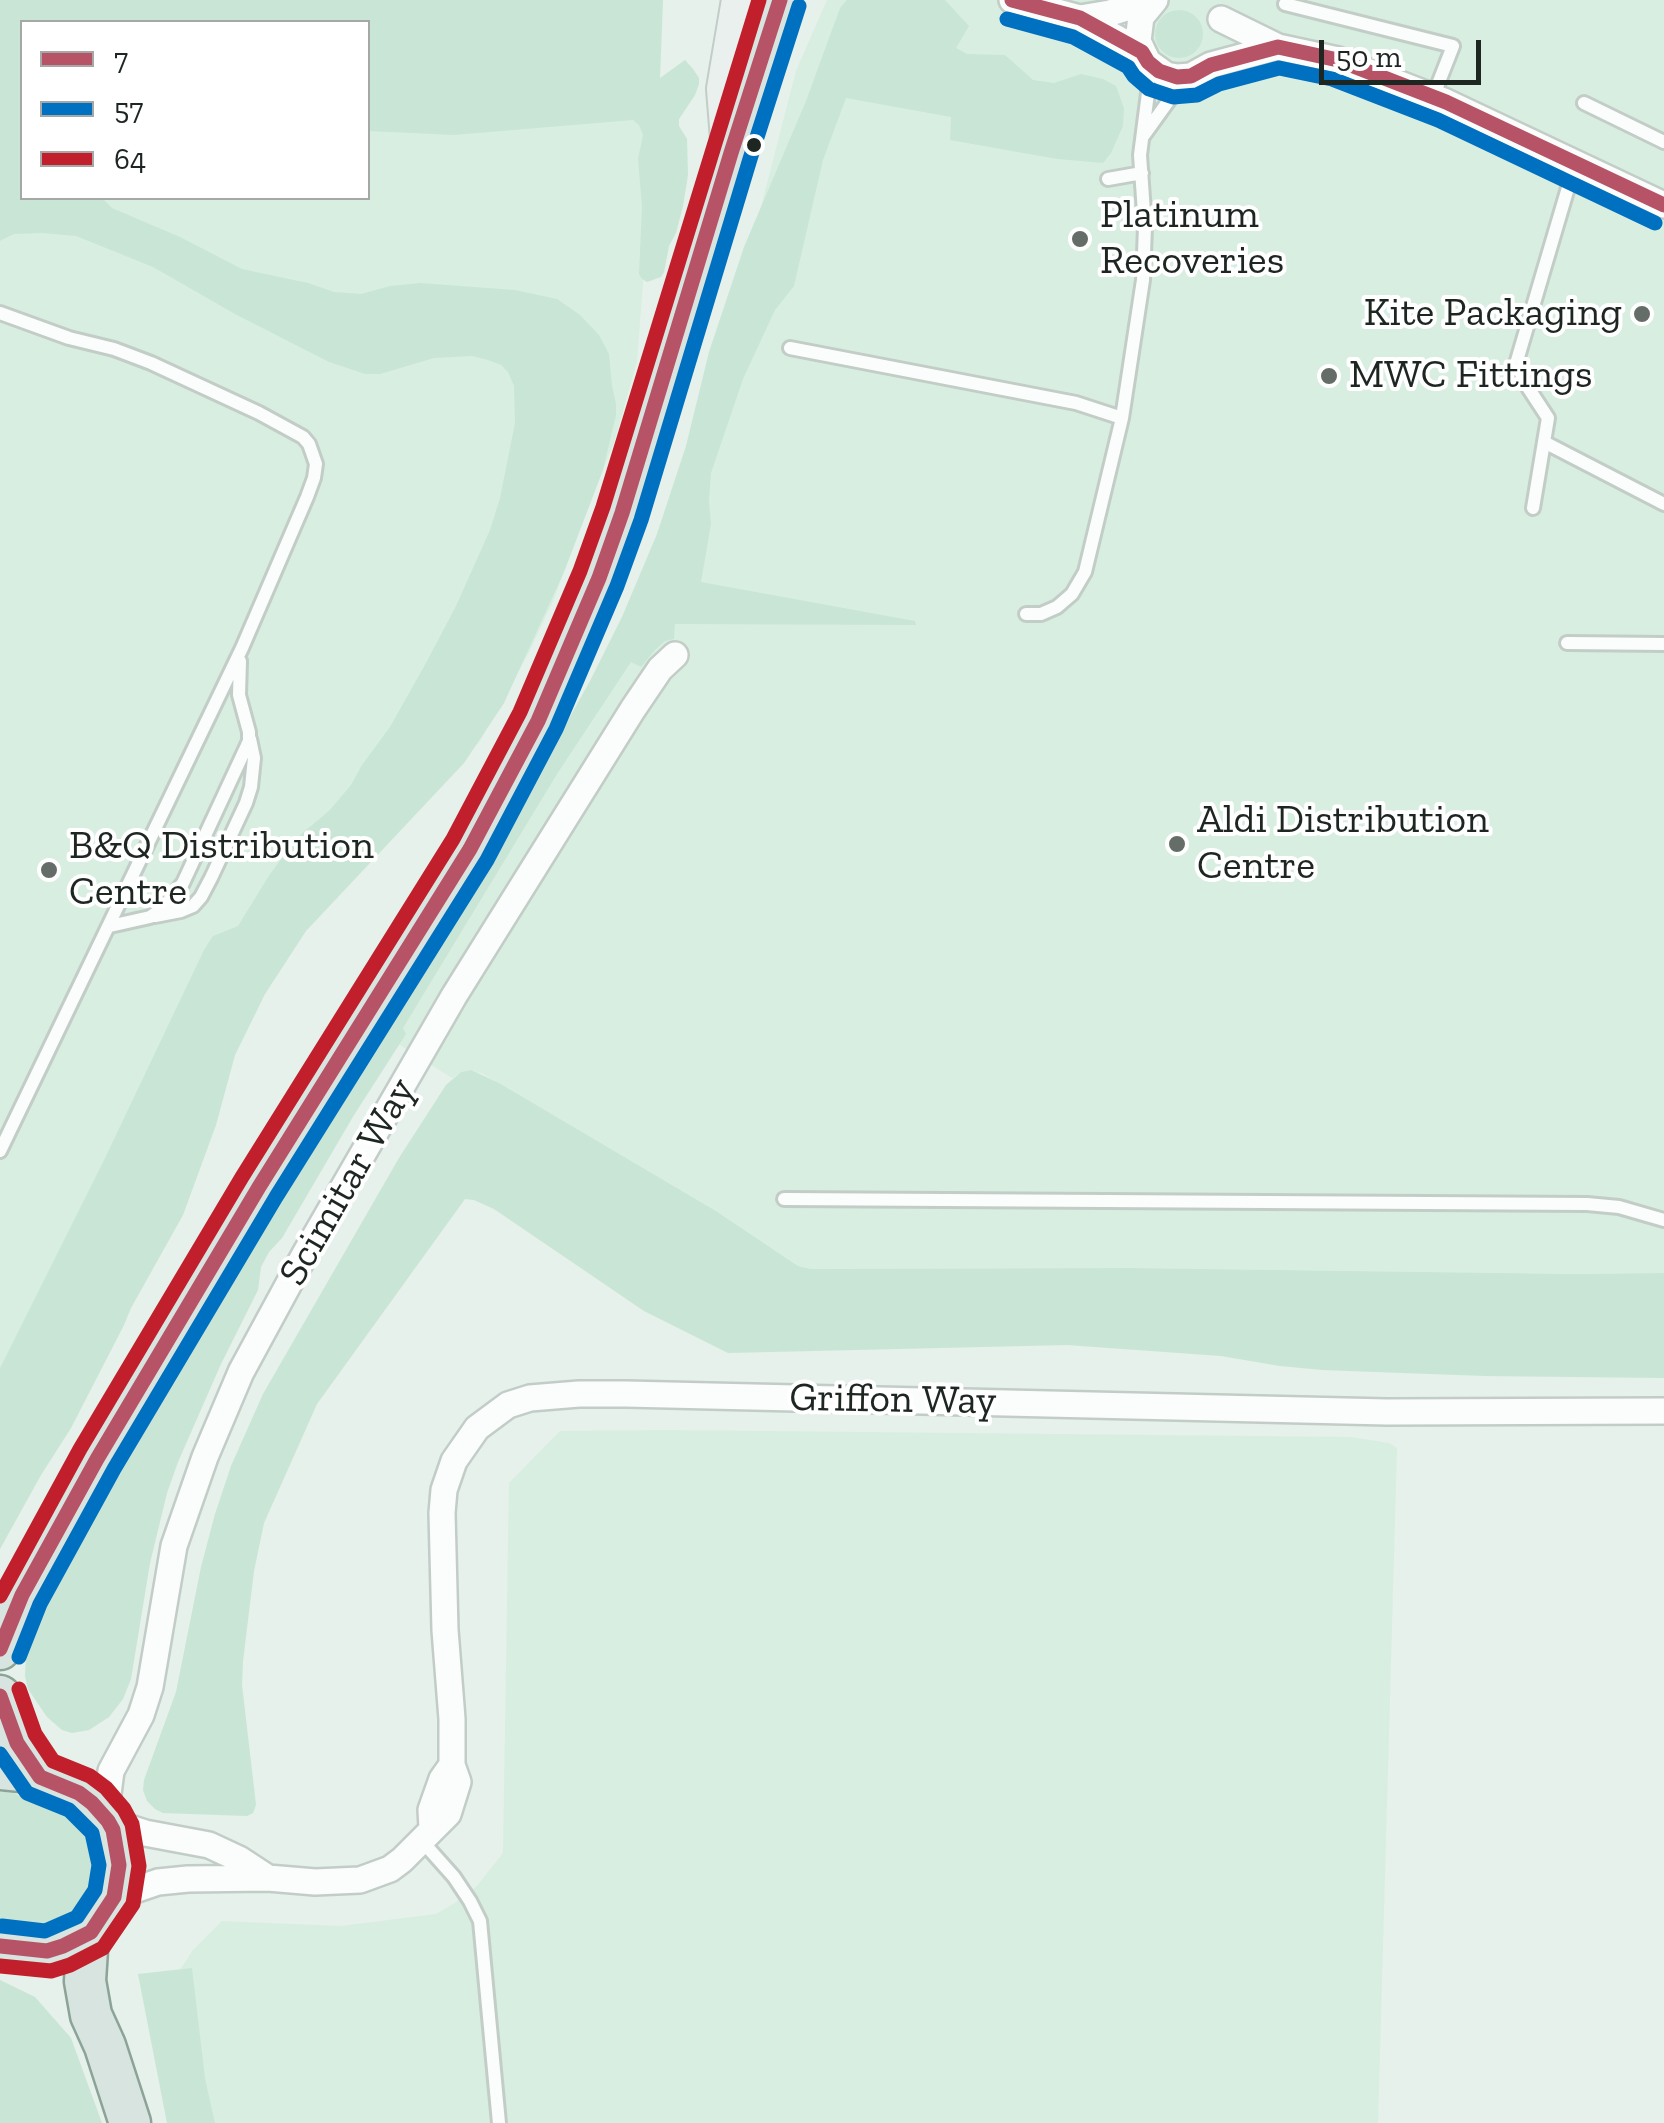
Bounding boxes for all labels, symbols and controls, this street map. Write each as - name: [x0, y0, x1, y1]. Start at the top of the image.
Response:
- legend: [20, 20, 370, 200]
- scale bar: [1324, 20, 1486, 82]
- text: 50 m: [1336, 39, 1401, 75]
- text: 7: [114, 41, 128, 77]
- text: 57: [114, 91, 144, 127]
- unlabelled marker: [744, 135, 764, 155]
- text: 64: [114, 141, 146, 177]
- place label: Platinum Recoveries: [1100, 192, 1284, 286]
- marker: Platinum Recoveries: [1069, 228, 1091, 250]
- place label: Kite Packaging: [1364, 290, 1622, 338]
- marker: Kite Packaging: [1631, 303, 1653, 325]
- place label: MWC Fittings: [1349, 352, 1592, 400]
- marker: MWC Fittings: [1318, 365, 1340, 387]
- place label: Aldi Distribution Centre: [1197, 797, 1489, 891]
- place label: B&Q Distribution Centre: [69, 823, 374, 917]
- marker: Aldi Distribution Centre: [1166, 833, 1188, 855]
- marker: B&Q Distribution Centre: [38, 859, 60, 881]
- street label: Scimitar Way: [269, 1070, 427, 1294]
- street label: Griffon Way: [789, 1374, 997, 1426]

